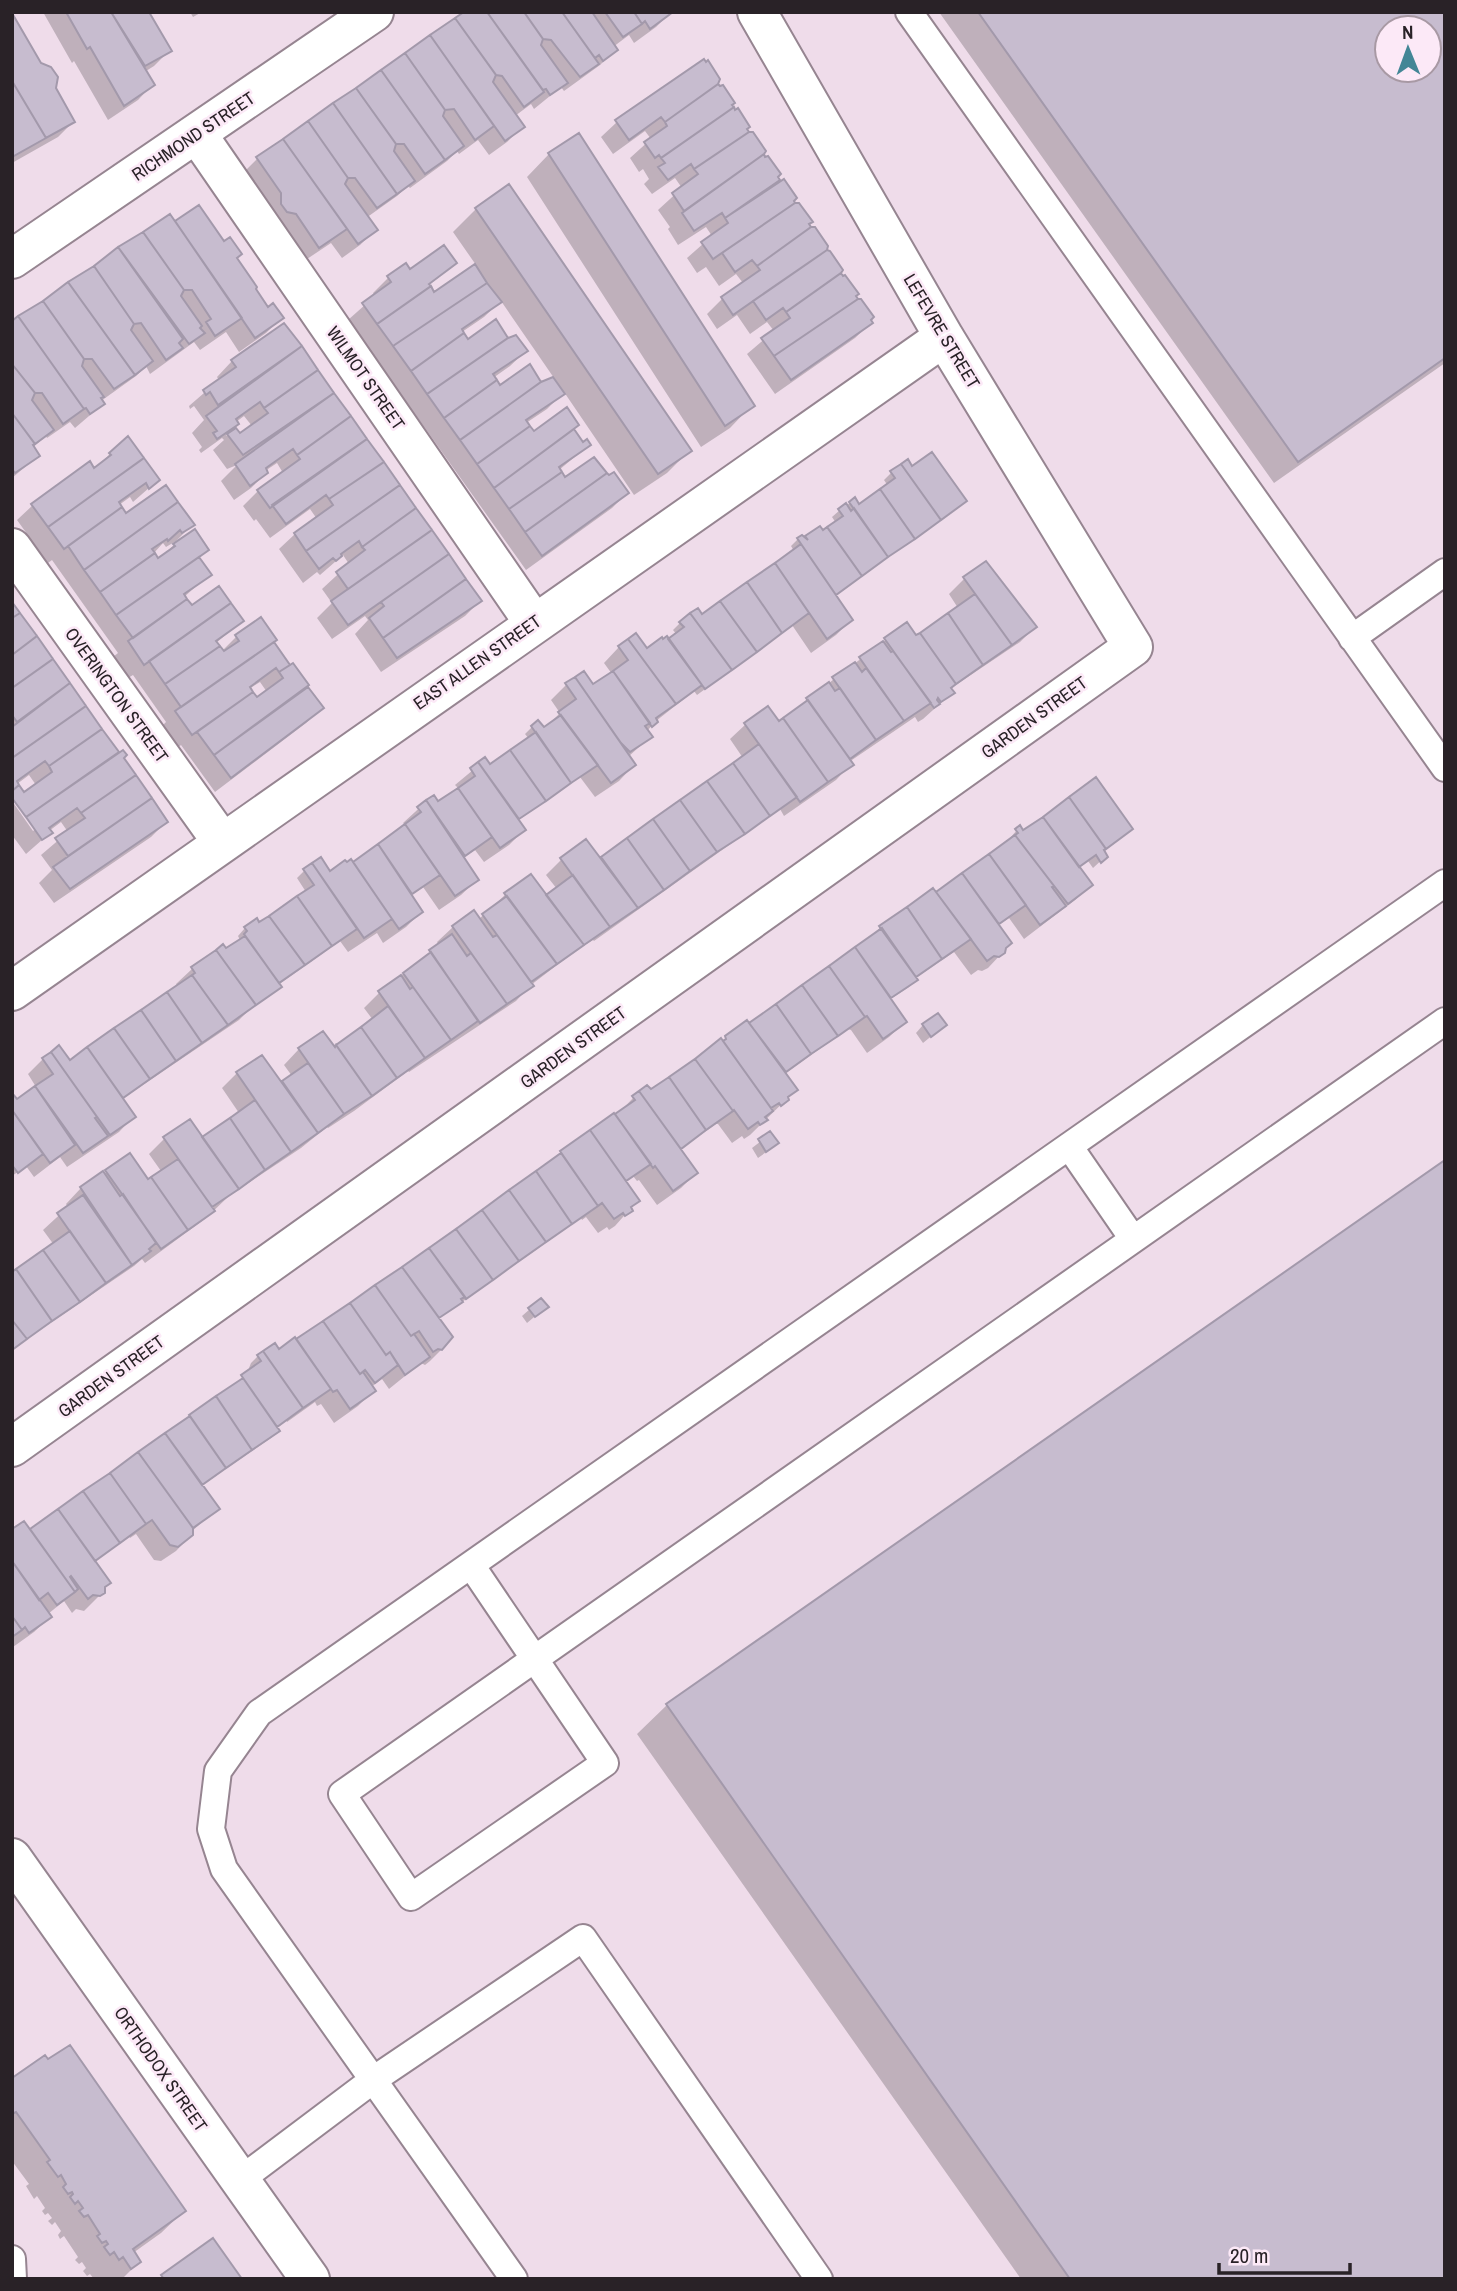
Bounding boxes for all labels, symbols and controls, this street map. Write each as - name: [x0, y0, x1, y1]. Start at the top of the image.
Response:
- north arrow: [1373, 14, 1443, 84]
- text: N: [1402, 19, 1414, 45]
- street label: RICHMOND STREET: [127, 86, 259, 186]
- street label: LEFEVRE STREET: [898, 269, 986, 393]
- street label: WILMOT STREET: [321, 321, 411, 435]
- street label: EAST ALLEN STREET: [408, 609, 546, 715]
- street label: OVERINGTON STREET: [59, 622, 175, 768]
- street label: GARDEN STREET: [976, 670, 1092, 764]
- street label: GARDEN STREET: [515, 1000, 631, 1094]
- street label: GARDEN STREET: [53, 1329, 169, 1423]
- street label: ORTHODOX STREET: [108, 2001, 214, 2137]
- scale bar: [1219, 2232, 1350, 2276]
- text: 20 m: [1230, 2241, 1268, 2270]

